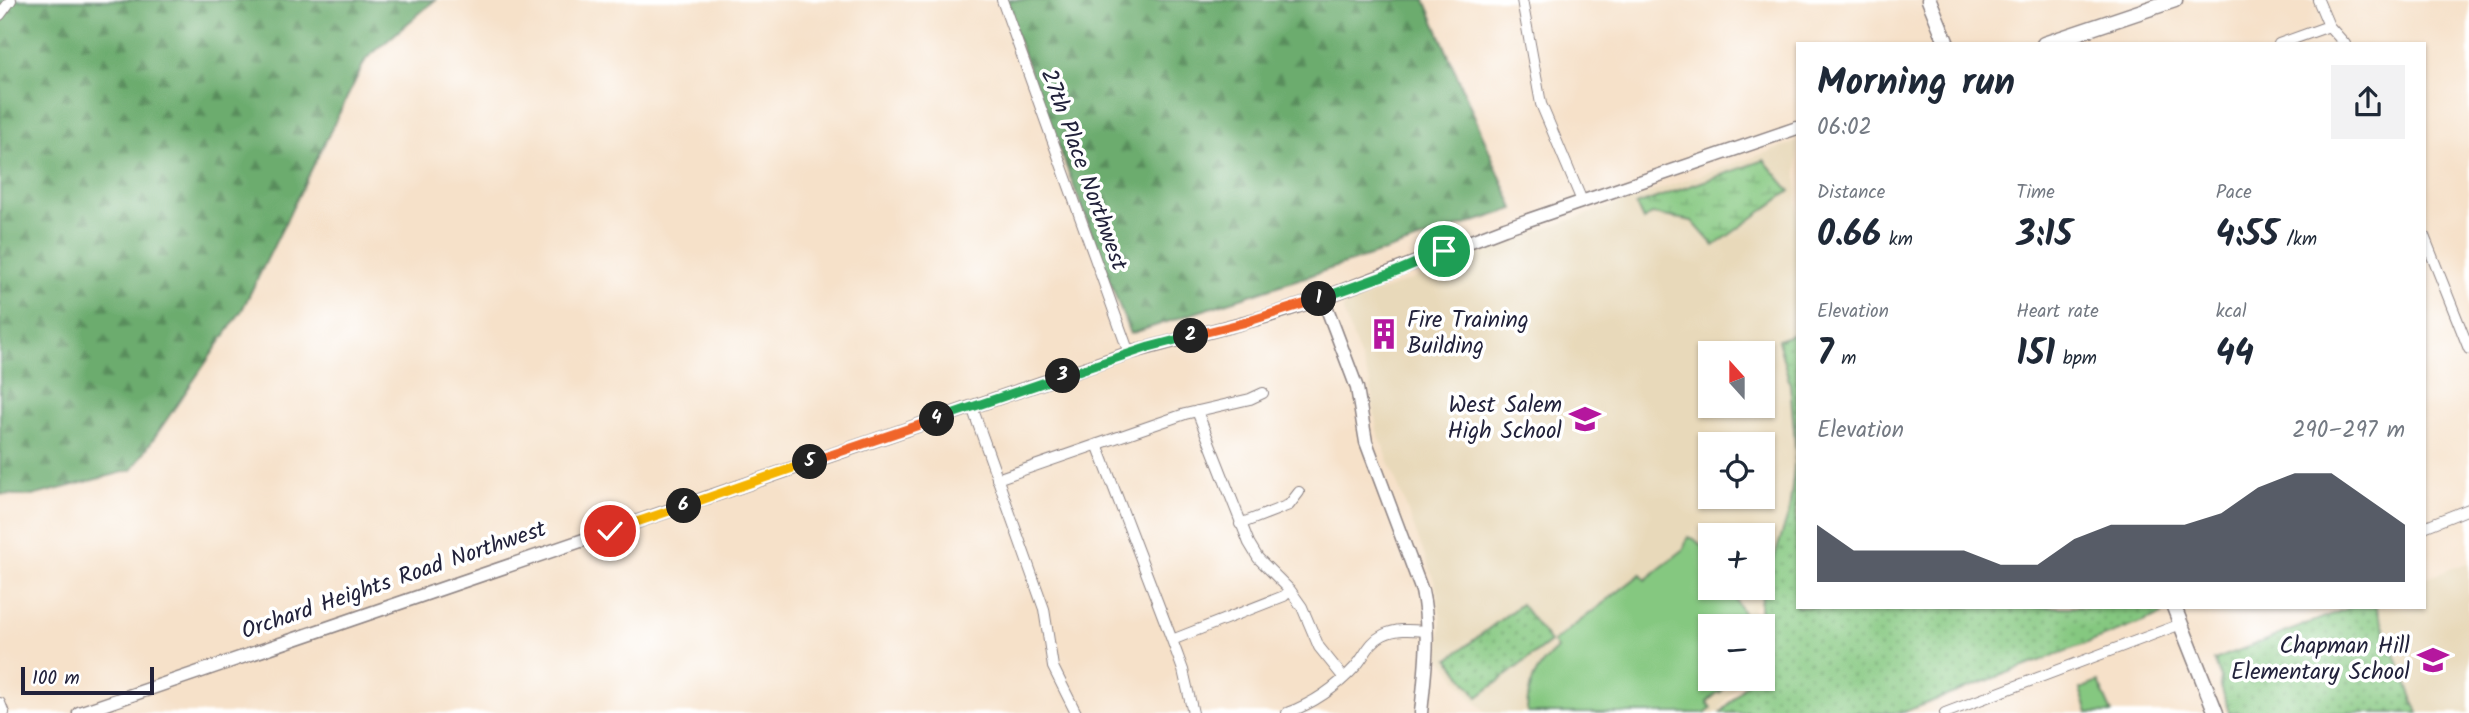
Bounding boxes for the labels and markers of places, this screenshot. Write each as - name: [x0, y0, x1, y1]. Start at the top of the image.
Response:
- pin: [1414, 221, 1474, 281]
- pin: 1: [1302, 282, 1336, 316]
- place label: Fire Training Building: [1407, 303, 1529, 365]
- building icon: Fire Training Building: [1367, 317, 1401, 351]
- pin: 2: [1174, 318, 1208, 354]
- pin: 3: [1046, 358, 1080, 394]
- place label: West Salem High School: [1447, 388, 1562, 450]
- pin: 4: [920, 402, 954, 436]
- school or university icon: West Salem High School: [1568, 402, 1602, 436]
- pin: 5: [792, 444, 828, 480]
- pin: 6: [666, 489, 702, 524]
- pin: [580, 501, 640, 561]
- place label: Chapman Hill Elementary School: [2231, 629, 2410, 691]
- school or university icon: Chapman Hill Elementary School: [2416, 643, 2450, 677]

